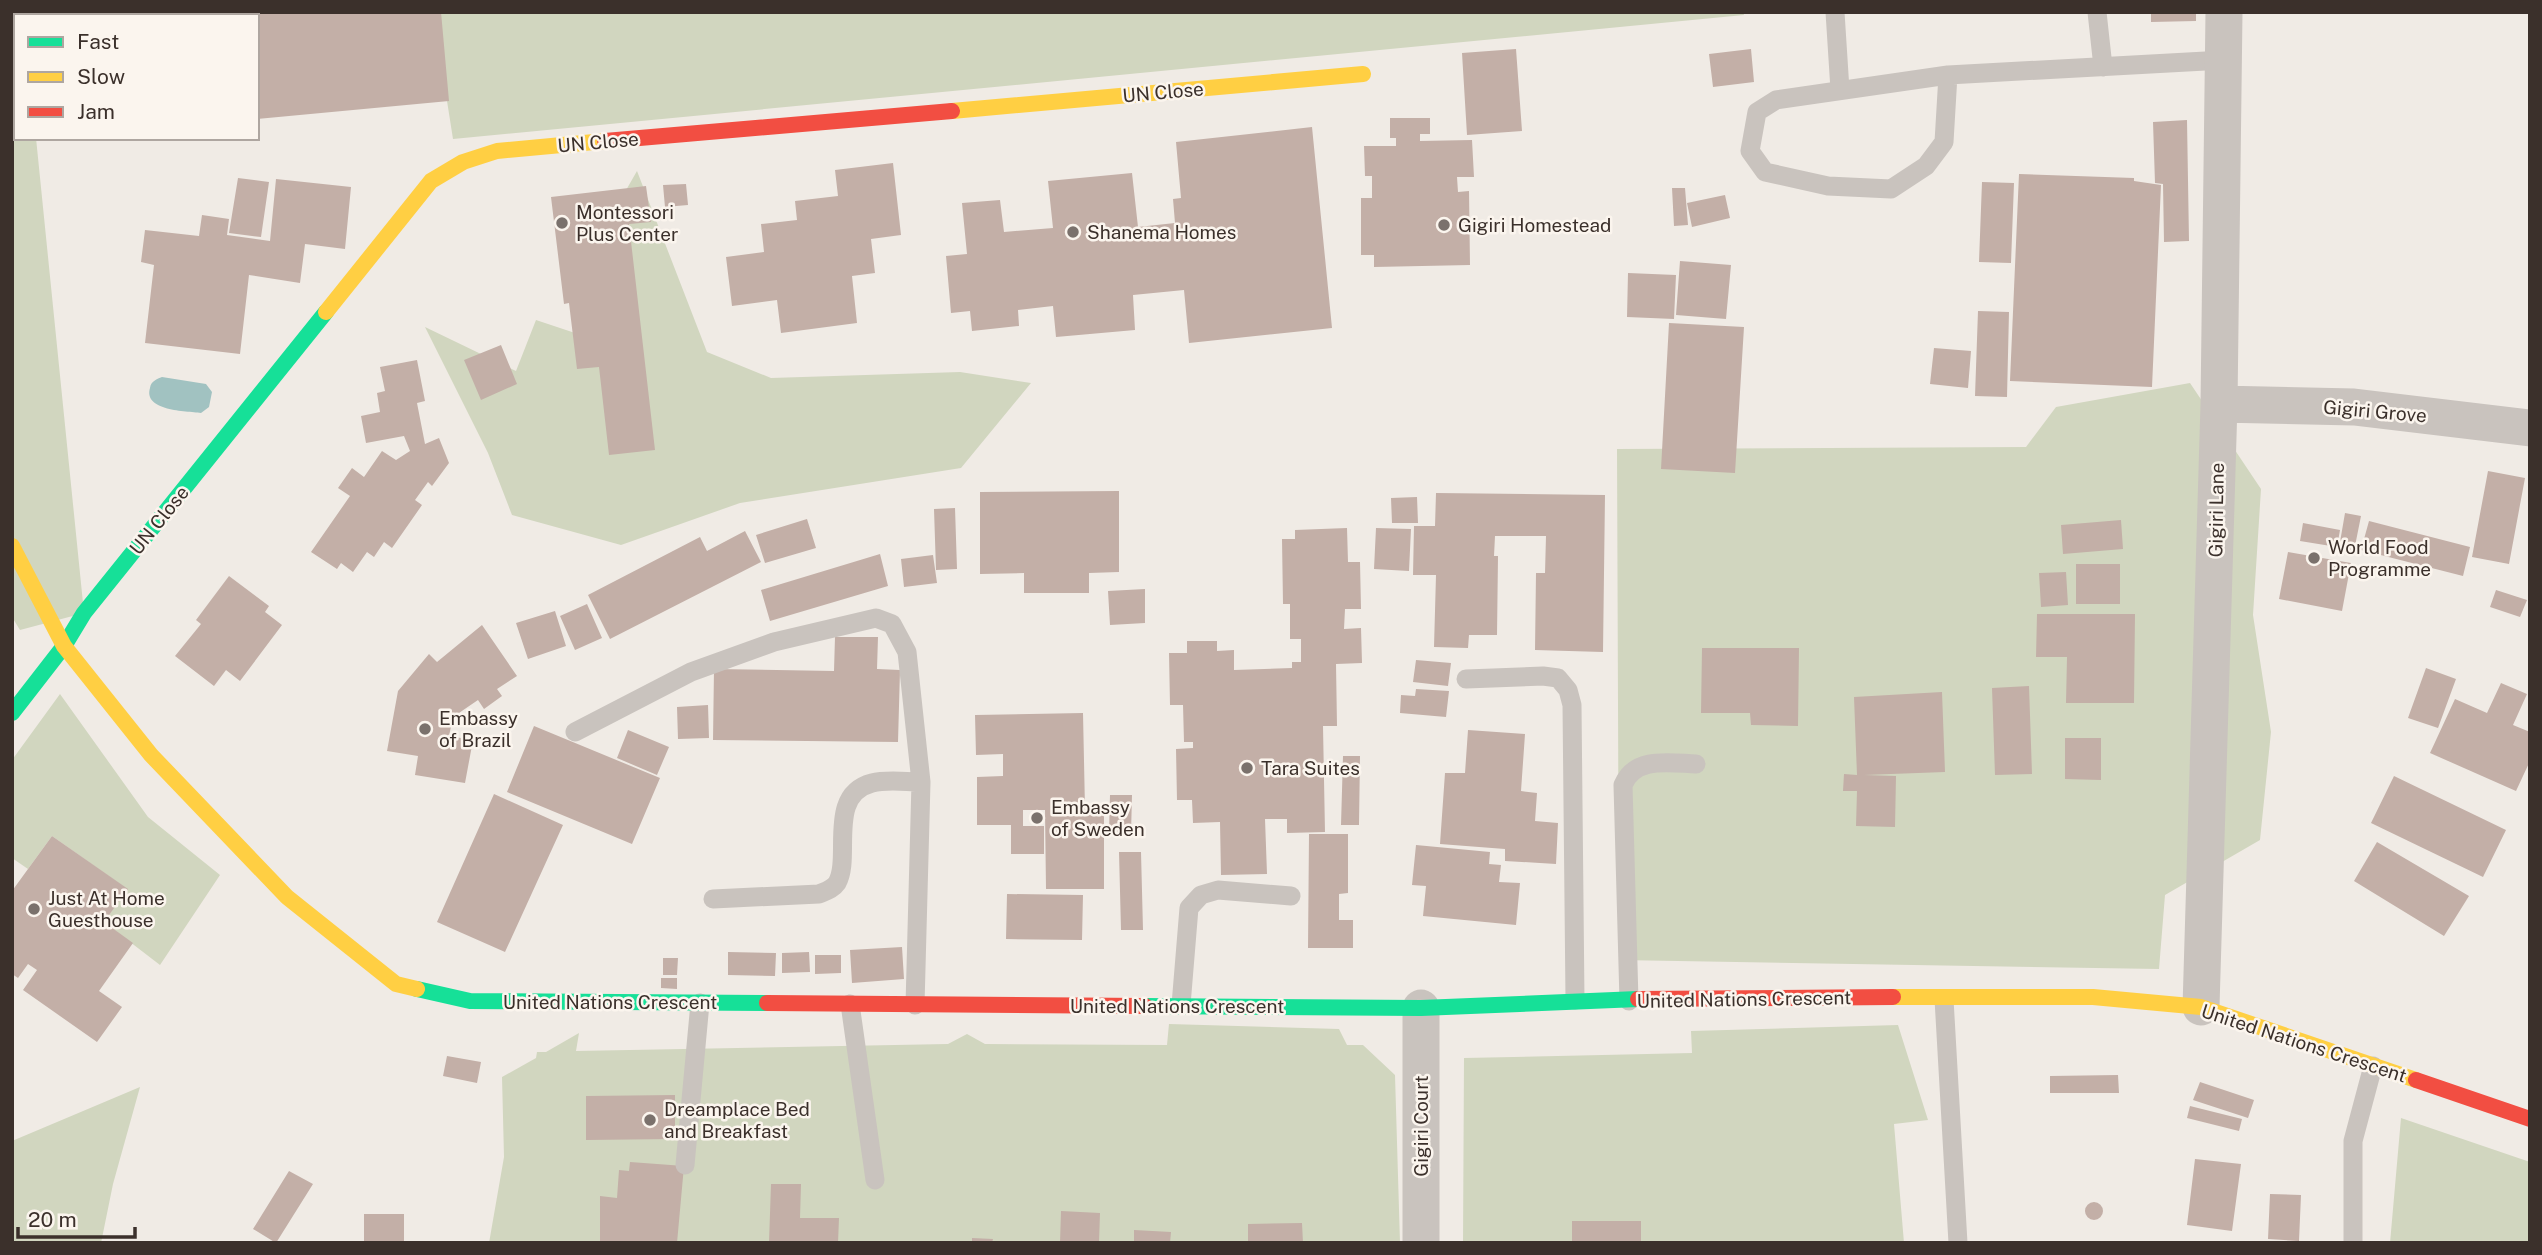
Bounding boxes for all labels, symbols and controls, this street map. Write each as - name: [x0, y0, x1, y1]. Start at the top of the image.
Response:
- legend: [14, 14, 259, 140]
- text: Fast: [77, 29, 119, 54]
- text: Slow: [77, 64, 125, 89]
- street label: UN Close: [1121, 77, 1205, 107]
- text: Jam: [77, 99, 115, 124]
- street label: UN Close: [556, 127, 640, 157]
- place label: Montessori Plus Center: [576, 201, 678, 245]
- place label: Gigiri Homestead: [1458, 214, 1611, 236]
- marker: Montessori Plus Center: [554, 215, 570, 231]
- marker: Gigiri Homestead: [1436, 217, 1452, 233]
- place label: Shanema Homes: [1087, 221, 1236, 243]
- marker: Shanema Homes: [1065, 224, 1081, 240]
- street label: Gigiri Grove: [2322, 396, 2428, 426]
- street label: Gigiri Lane: [2204, 462, 2228, 558]
- street label: UN Close: [125, 481, 193, 559]
- place label: World Food Programme: [2328, 536, 2431, 580]
- marker: World Food Programme: [2306, 550, 2322, 566]
- place label: Embassy of Brazil: [439, 707, 518, 751]
- marker: Embassy of Brazil: [417, 721, 433, 737]
- place label: Tara Suites: [1261, 757, 1360, 779]
- marker: Tara Suites: [1239, 760, 1255, 776]
- place label: Embassy of Sweden: [1051, 796, 1145, 840]
- marker: Embassy of Sweden: [1029, 810, 1045, 826]
- place label: Just At Home Guesthouse: [48, 887, 165, 931]
- marker: Just At Home Guesthouse: [26, 901, 42, 917]
- street label: United Nations Crescent: [1636, 986, 1852, 1012]
- street label: United Nations Crescent: [503, 991, 717, 1013]
- street label: United Nations Crescent: [1070, 995, 1284, 1017]
- street label: United Nations Crescent: [2199, 999, 2409, 1087]
- street label: Gigiri Court: [1410, 1075, 1432, 1177]
- place label: Dreamplace Bed and Breakfast: [664, 1098, 810, 1142]
- marker: Dreamplace Bed and Breakfast: [642, 1112, 658, 1128]
- scale bar: [18, 1196, 135, 1240]
- text: 20 m: [28, 1207, 77, 1232]

